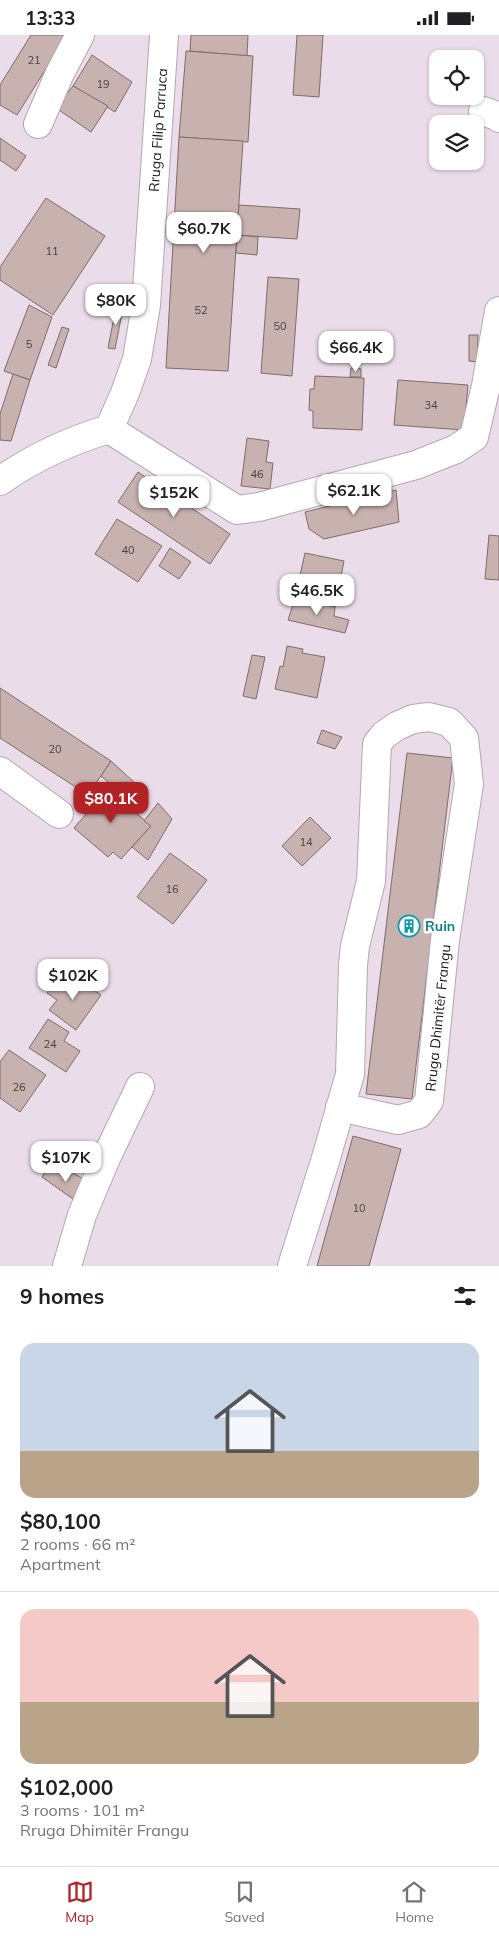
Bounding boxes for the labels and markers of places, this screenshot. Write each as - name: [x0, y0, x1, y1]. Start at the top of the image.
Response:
- pin: $60.7K: [163, 211, 245, 254]
- pin: $80K: [86, 283, 146, 326]
- pin: $66.4K: [315, 331, 397, 373]
- pin: $62.1K: [313, 473, 395, 516]
- pin: $152K: [139, 475, 209, 518]
- pin: $46.5K: [276, 573, 358, 616]
- pin: $80.1K: [70, 781, 152, 824]
- building icon: Ruin: [397, 914, 421, 938]
- place label: Ruin: [425, 917, 455, 935]
- pin: $102K: [38, 959, 108, 1001]
- pin: $107K: [31, 1141, 101, 1183]

